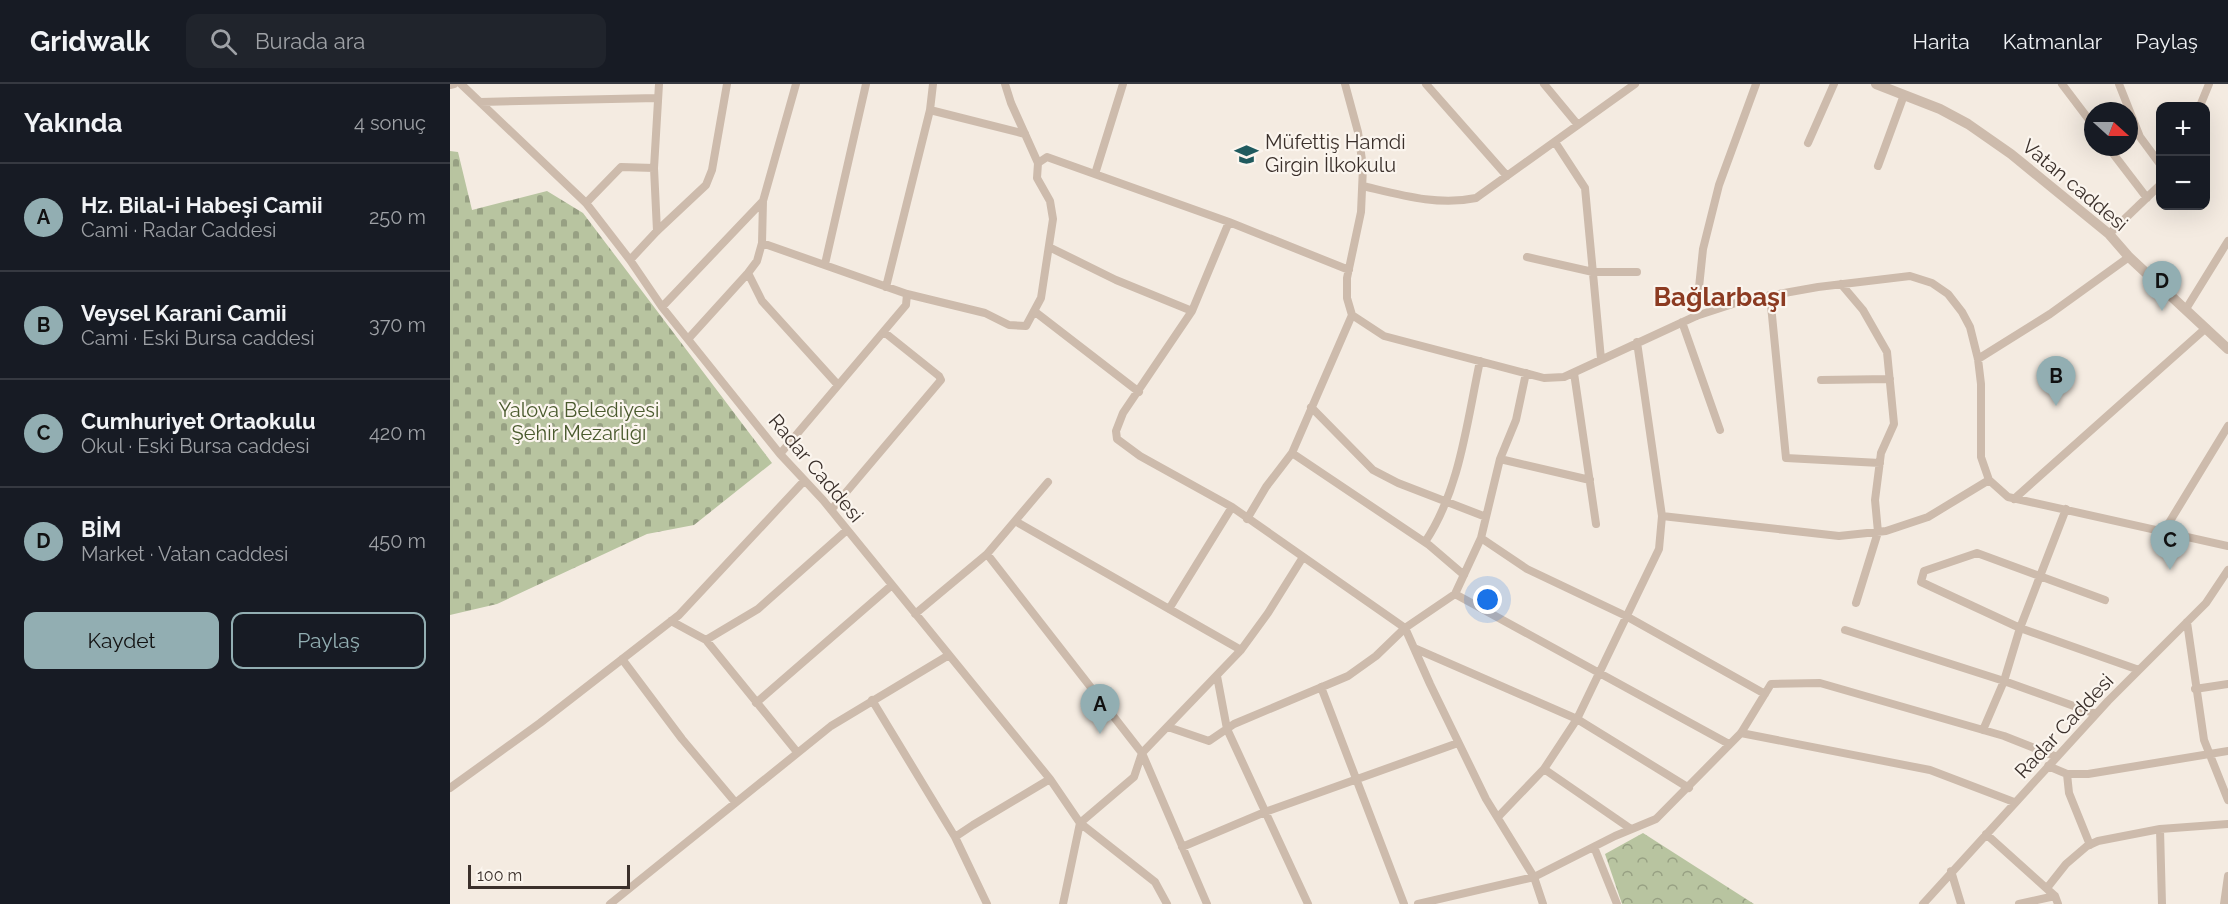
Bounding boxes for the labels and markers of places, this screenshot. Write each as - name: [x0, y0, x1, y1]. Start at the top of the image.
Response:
- place label: Müfettiş Hamdi Girgin İlkokulu: [1265, 130, 1406, 177]
- school or university icon: Müfettiş Hamdi Girgin İlkokulu: [1234, 141, 1260, 167]
- pin: D: [2142, 262, 2182, 311]
- pin: B: [2036, 356, 2076, 406]
- pin: C: [2150, 520, 2190, 570]
- pin: A: [1080, 684, 1120, 734]

